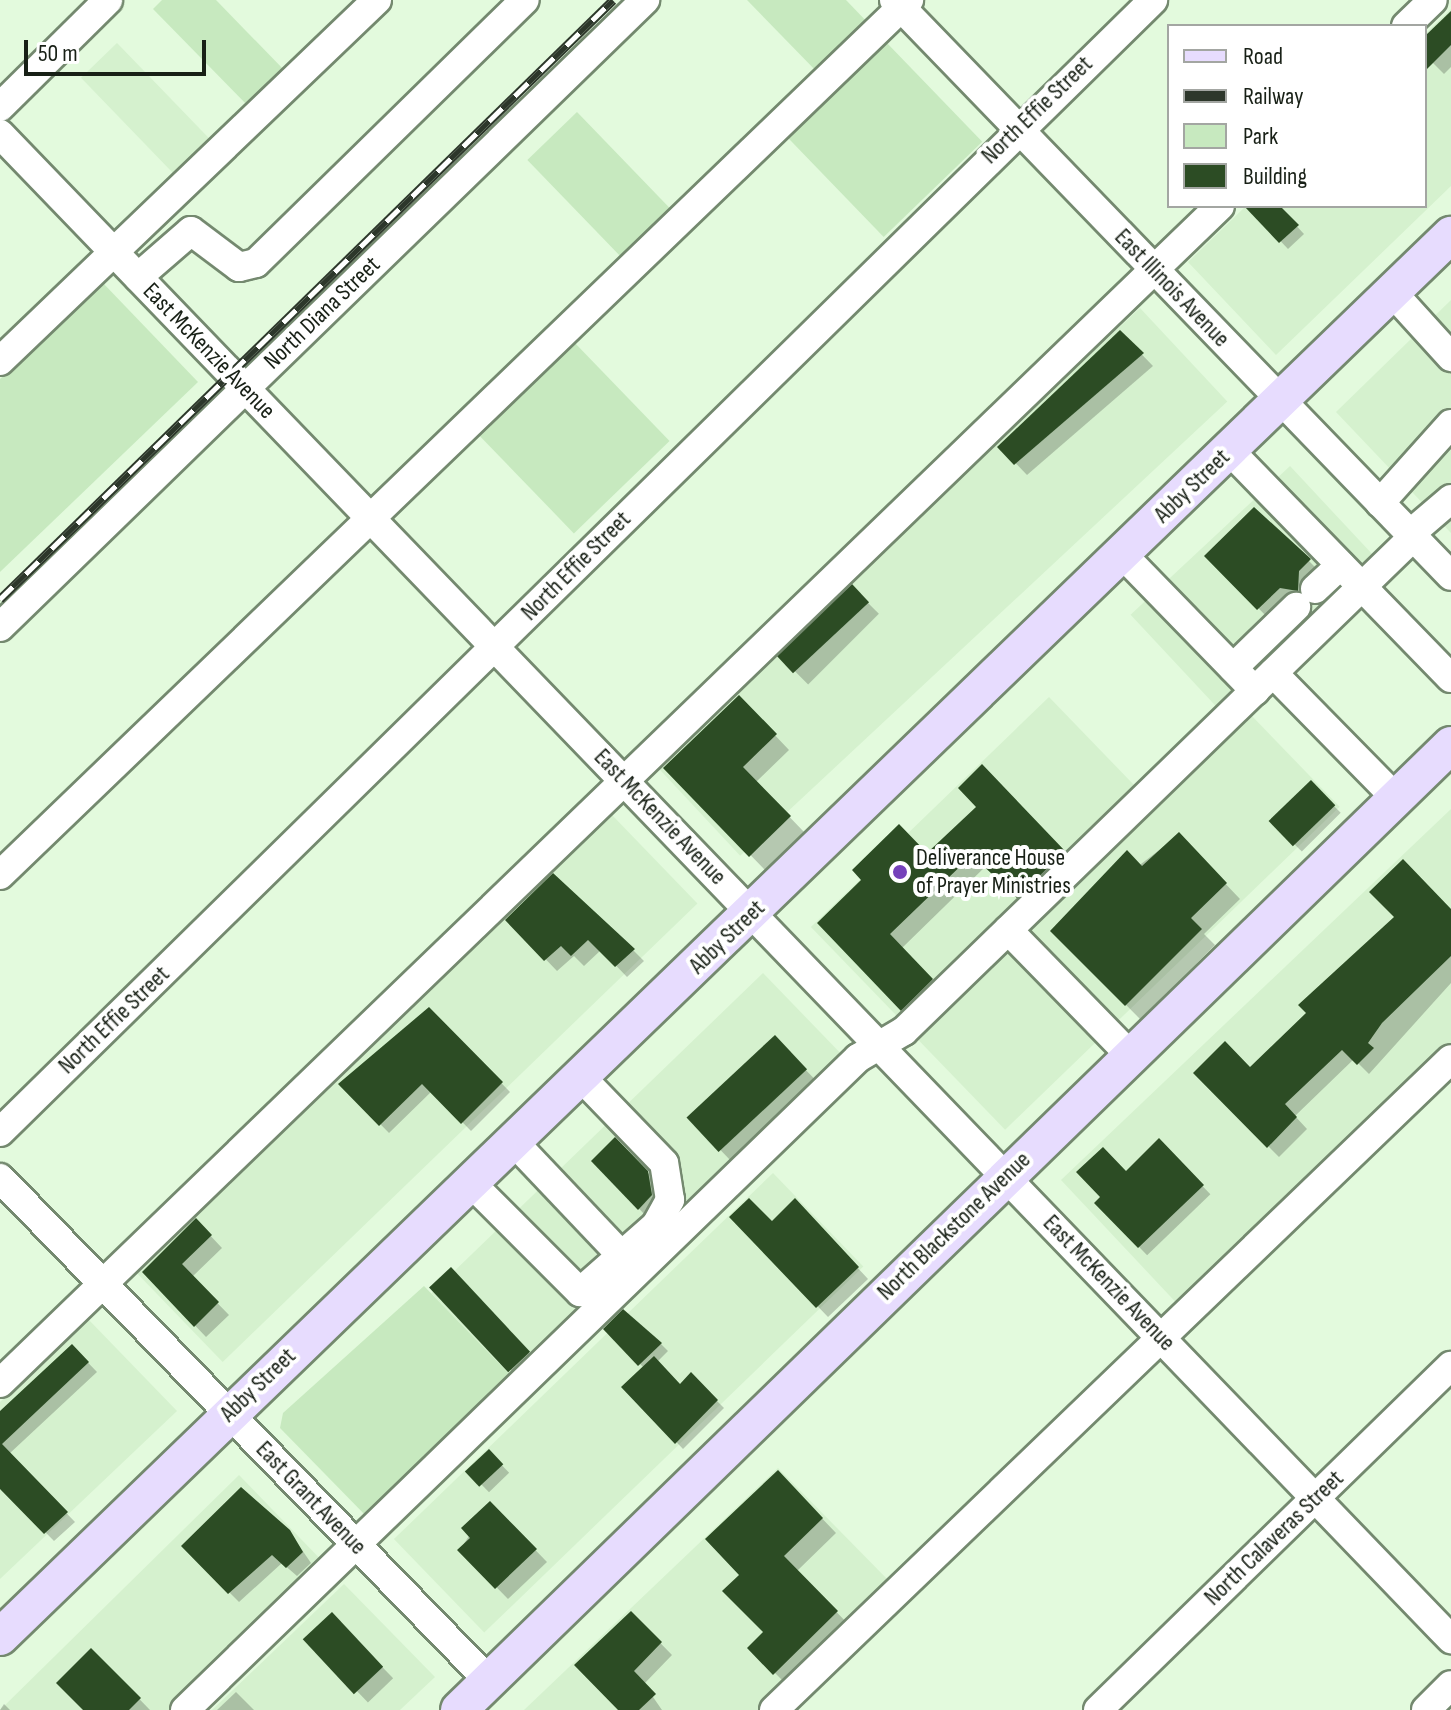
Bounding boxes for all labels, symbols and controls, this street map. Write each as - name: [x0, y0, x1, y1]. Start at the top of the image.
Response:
- scale bar: [28, 24, 210, 74]
- legend: [1167, 24, 1427, 208]
- text: 50 m: [38, 39, 78, 68]
- text: Road: [1243, 42, 1283, 71]
- street label: North Effie Street: [976, 50, 1098, 170]
- text: Railway: [1243, 82, 1303, 111]
- text: Park: [1243, 122, 1278, 151]
- text: Building: [1243, 162, 1307, 191]
- street label: East Illinois Avenue: [1108, 223, 1236, 353]
- street label: North Diana Street: [258, 250, 386, 376]
- street label: East McKenzie Avenue: [137, 277, 281, 425]
- street label: Abby Street: [1148, 443, 1236, 529]
- street label: North Effie Street: [515, 505, 637, 627]
- street label: East McKenzie Avenue: [588, 743, 732, 891]
- place label: Deliverance House of Prayer Ministries: [916, 844, 1071, 900]
- marker: Deliverance House of Prayer Ministries: [891, 863, 909, 881]
- street label: Abby Street: [683, 894, 771, 980]
- street label: North Effie Street: [53, 960, 175, 1080]
- street label: North Blackstone Avenue: [871, 1146, 1037, 1306]
- street label: East McKenzie Avenue: [1037, 1209, 1181, 1357]
- street label: Abby Street: [214, 1342, 302, 1428]
- street label: East Grant Avenue: [250, 1435, 372, 1561]
- street label: North Calaveras Street: [1198, 1464, 1350, 1612]

